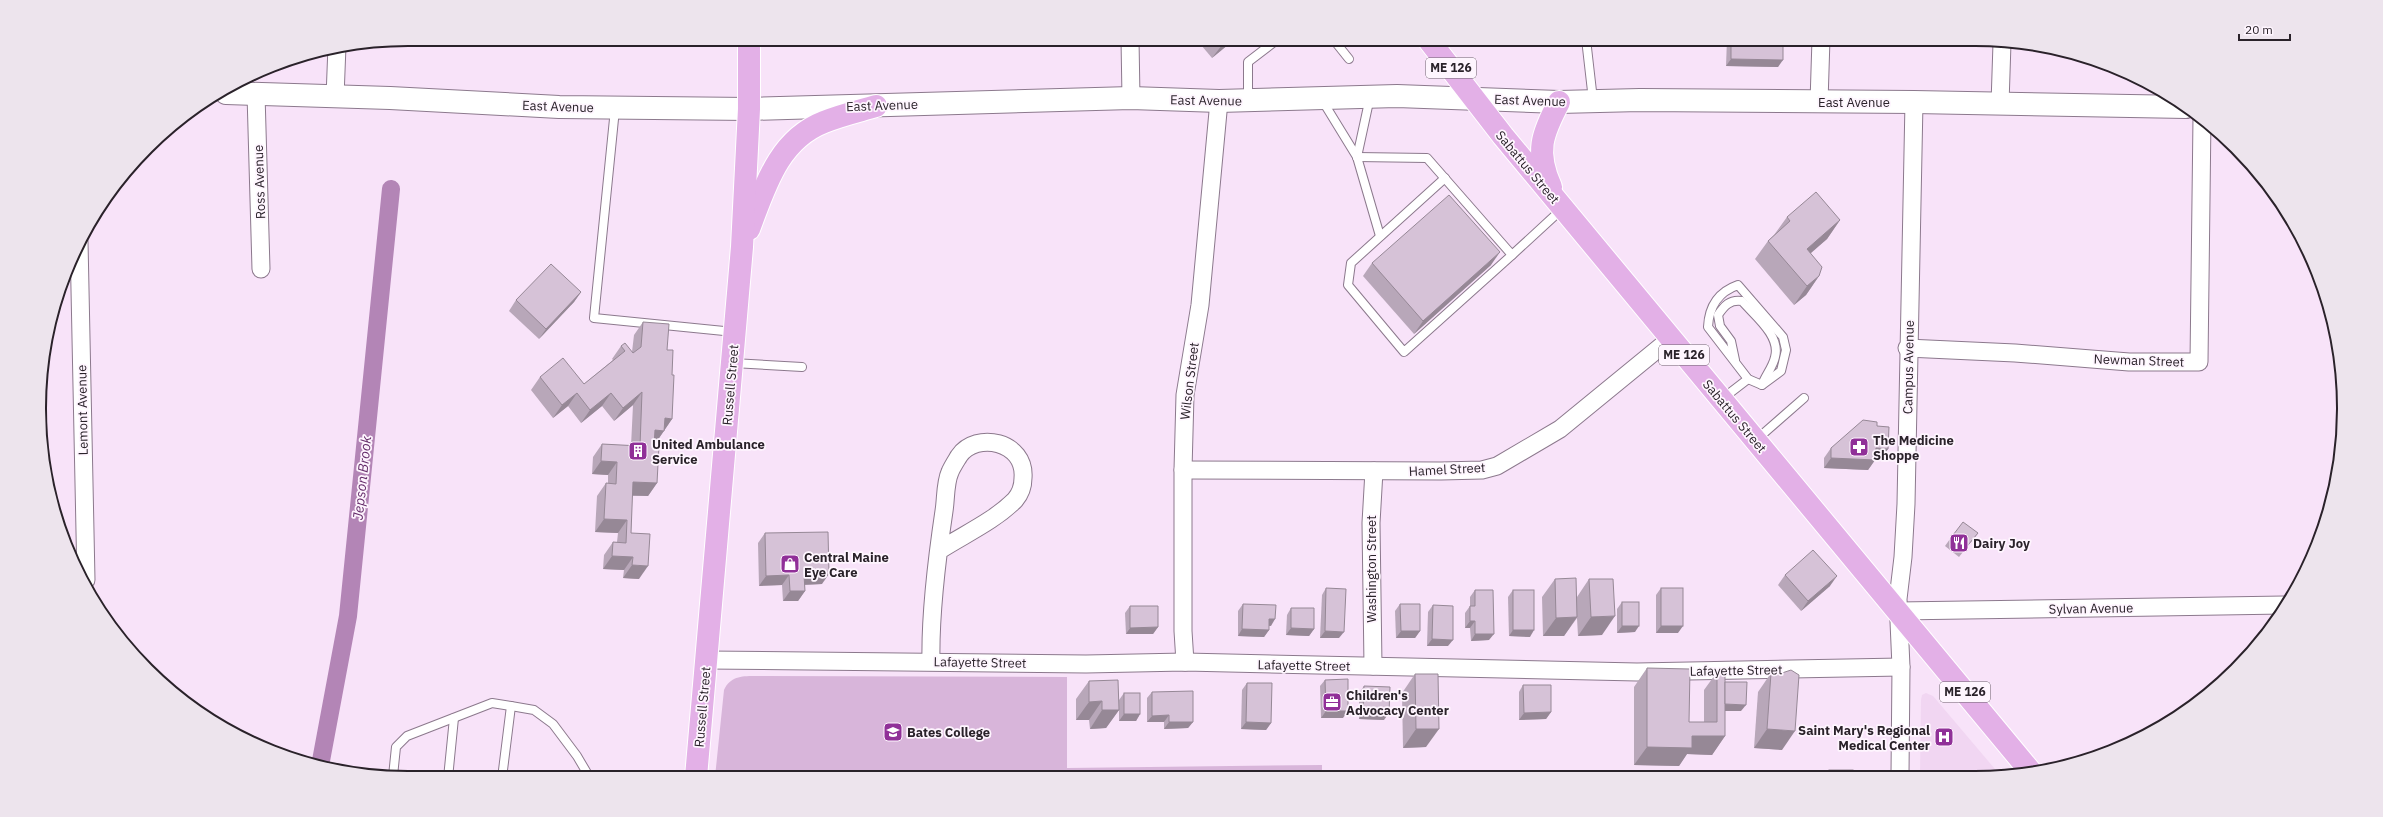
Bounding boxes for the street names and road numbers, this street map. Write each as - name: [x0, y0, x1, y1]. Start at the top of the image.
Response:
- road number: ME 126: [1426, 58, 1476, 78]
- street label: East Avenue: [1170, 91, 1242, 110]
- street label: East Avenue: [1494, 91, 1566, 110]
- street label: East Avenue: [1818, 94, 1890, 111]
- street label: East Avenue: [846, 96, 918, 115]
- street label: East Avenue: [522, 97, 594, 116]
- street label: Sabattus Street: [1492, 127, 1563, 207]
- street label: Ross Avenue: [250, 144, 269, 219]
- street label: Campus Avenue: [1899, 320, 1918, 414]
- street label: Wilson Street: [1176, 341, 1203, 421]
- street label: Russell Street: [718, 344, 743, 426]
- road number: ME 126: [1659, 345, 1709, 365]
- street label: Newman Street: [2093, 350, 2185, 371]
- street label: Lemont Avenue: [73, 365, 92, 455]
- street label: Sabattus Street: [1699, 376, 1770, 456]
- street label: Hamel Street: [1408, 459, 1486, 480]
- street label: Washington Street: [1363, 515, 1380, 623]
- street label: Sylvan Avenue: [2049, 599, 2133, 618]
- street label: Lafayette Street: [933, 653, 1027, 672]
- street label: Lafayette Street: [1257, 656, 1351, 675]
- street label: Lafayette Street: [1689, 661, 1783, 680]
- street label: Russell Street: [690, 666, 715, 748]
- road number: ME 126: [1940, 682, 1990, 702]

